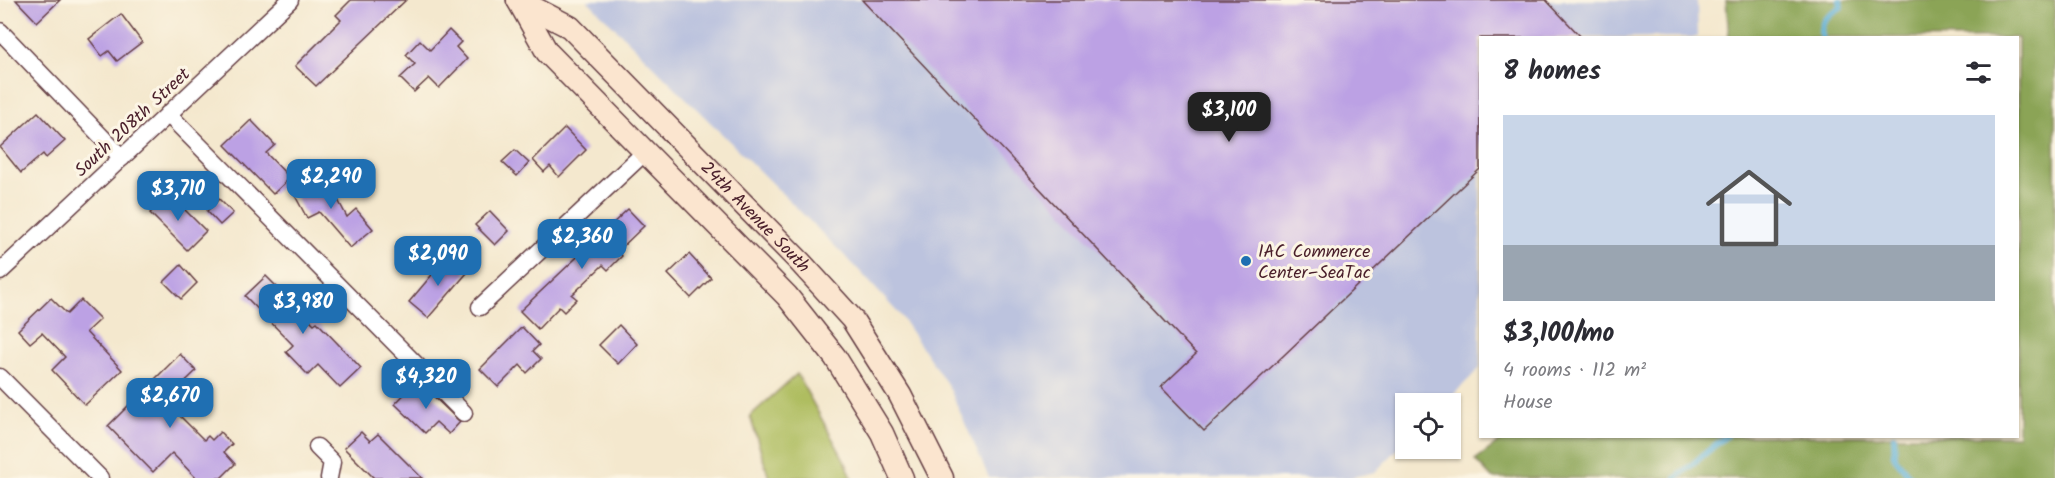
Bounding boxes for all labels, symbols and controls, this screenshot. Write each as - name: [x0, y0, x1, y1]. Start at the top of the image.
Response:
- text: 8 homes: [1503, 51, 1601, 93]
- icon: filters: [1962, 56, 1995, 89]
- street label: South 208th Street: [68, 61, 199, 185]
- pin: $3,100: [1180, 92, 1278, 143]
- text: $3,100: [1202, 95, 1256, 127]
- icon: home: [1695, 154, 1803, 262]
- street label: 24th Avenue South: [693, 155, 817, 280]
- pin: $2,290: [282, 159, 380, 210]
- text: $2,290: [301, 162, 361, 194]
- pin: $3,710: [129, 171, 227, 222]
- text: $3,710: [151, 174, 205, 206]
- pin: $2,360: [533, 219, 631, 270]
- text: $2,360: [552, 222, 612, 254]
- pin: $2,090: [389, 236, 487, 287]
- place label: IAC Commerce Center–SeaTac: [1258, 238, 1371, 288]
- text: $2,090: [408, 239, 468, 271]
- marker: IAC Commerce Center–SeaTac: [1239, 254, 1253, 268]
- pin: $3,980: [254, 284, 352, 335]
- text: $3,980: [273, 287, 333, 319]
- text: $3,100/mo: [1503, 313, 1614, 355]
- text: 4 rooms · 112 m²: [1503, 355, 1646, 387]
- pin: $4,320: [377, 359, 475, 410]
- text: $4,320: [396, 362, 456, 394]
- pin: $2,670: [121, 378, 219, 429]
- text: $2,670: [140, 381, 200, 413]
- text: House: [1503, 387, 1553, 419]
- map controls: [1395, 393, 1461, 459]
- button: locate: [1395, 393, 1461, 459]

